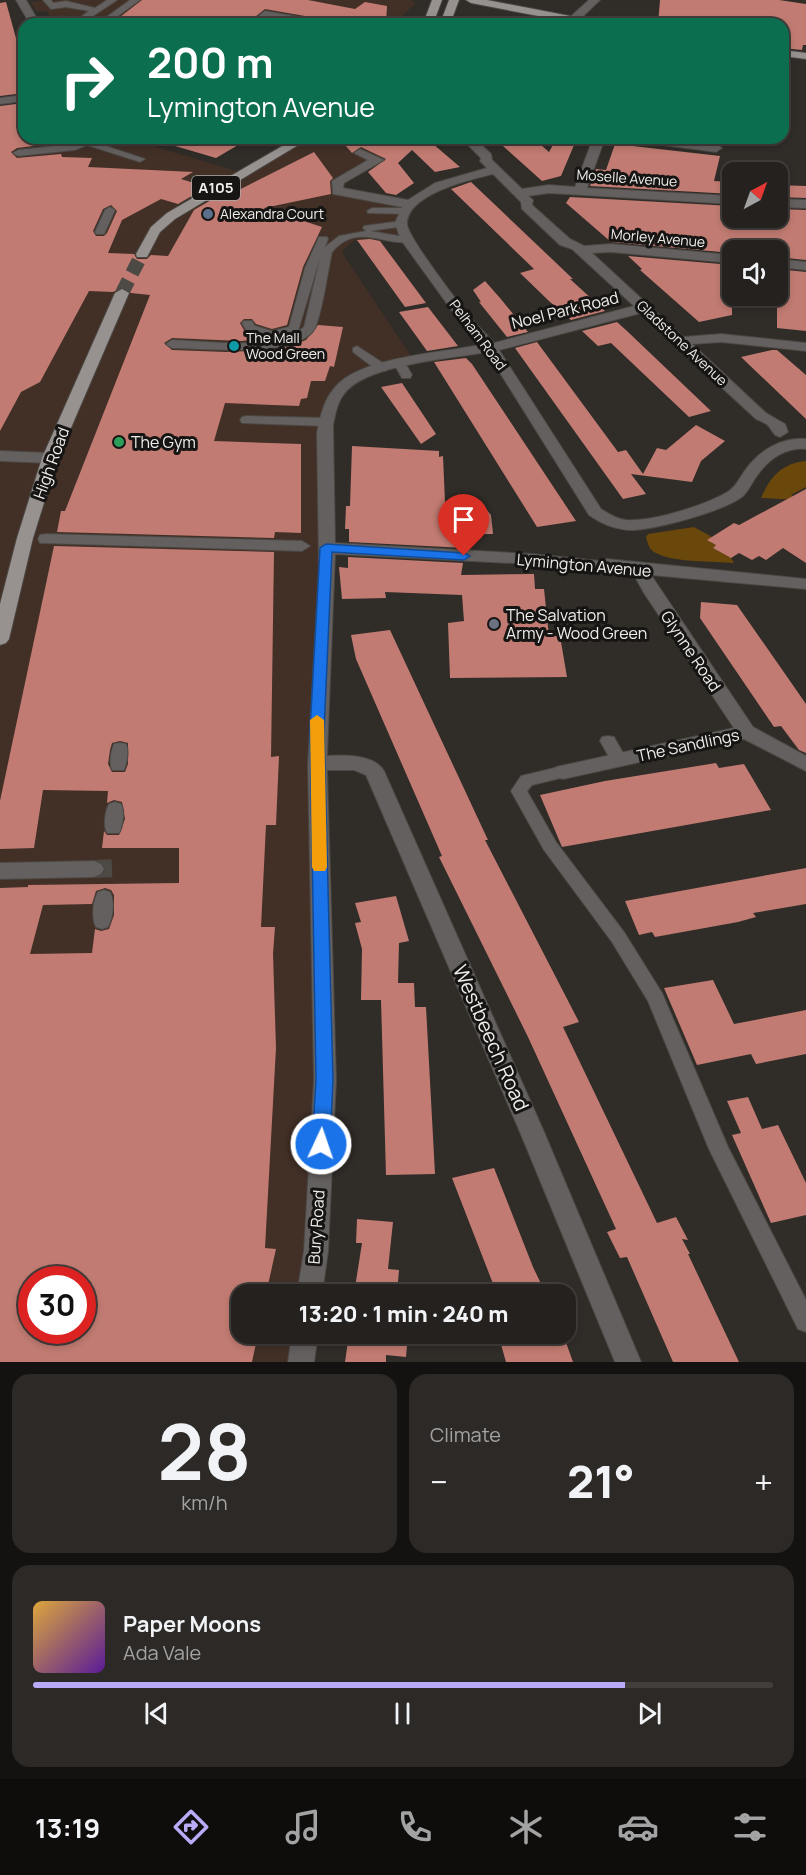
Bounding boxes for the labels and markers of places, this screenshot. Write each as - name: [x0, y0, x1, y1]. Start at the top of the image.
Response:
- place label: Alexandra Court: [220, 204, 324, 223]
- marker: Alexandra Court: [201, 207, 215, 221]
- place label: The Mall Wood Green: [246, 328, 325, 363]
- marker: The Mall Wood Green: [227, 339, 241, 353]
- place label: The Gym: [131, 431, 196, 453]
- marker: The Gym: [112, 435, 126, 449]
- pin: [438, 494, 489, 556]
- place label: The Salvation Army - Wood Green: [506, 604, 647, 644]
- marker: The Salvation Army - Wood Green: [487, 617, 501, 631]

